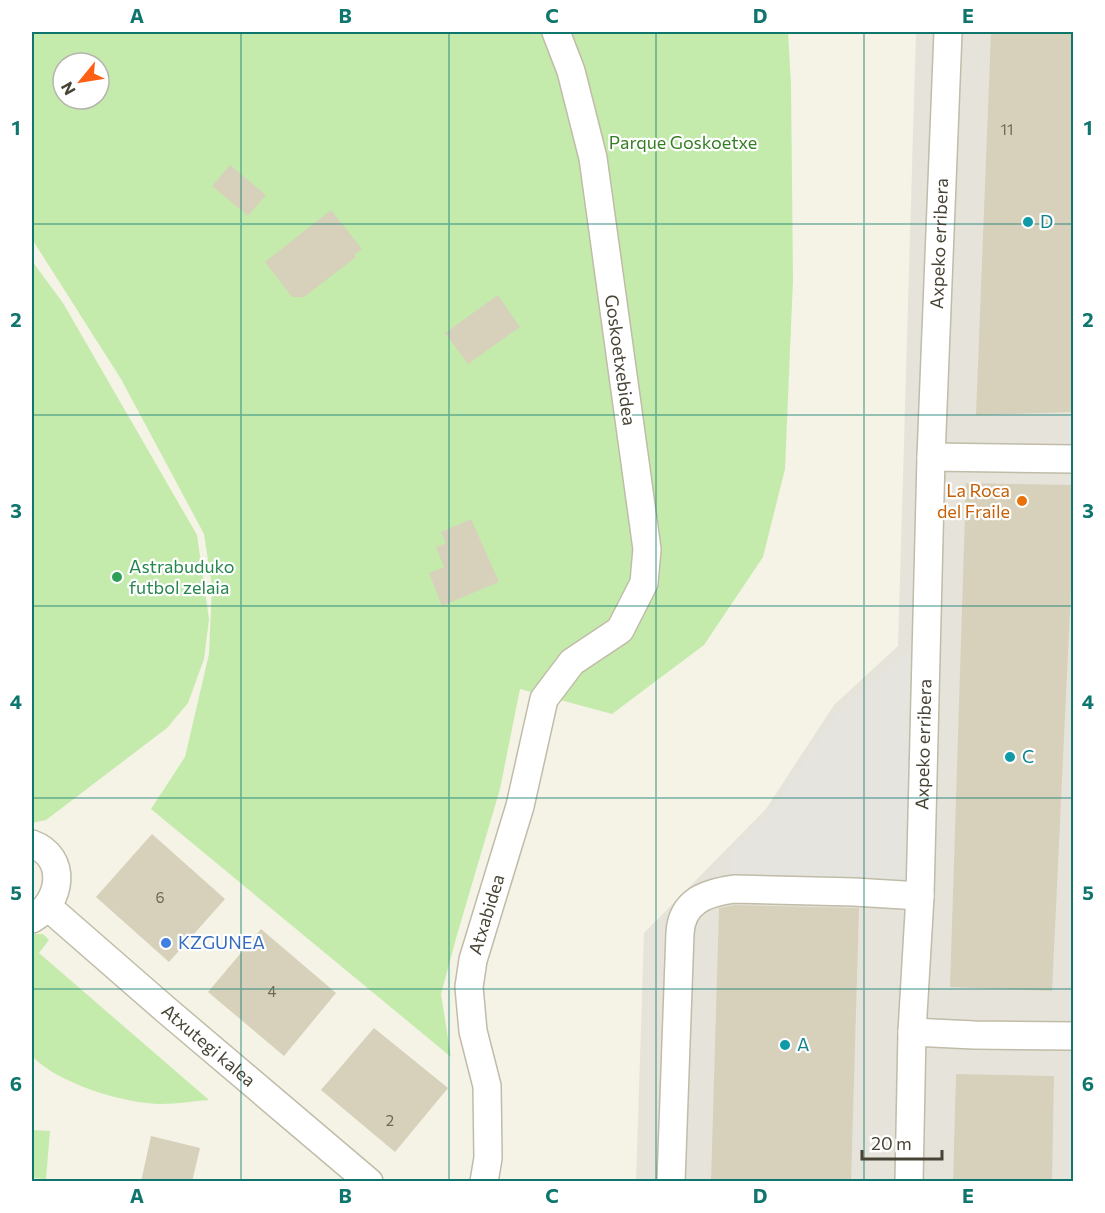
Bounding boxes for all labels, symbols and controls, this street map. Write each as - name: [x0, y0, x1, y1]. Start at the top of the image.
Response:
- text: A: [130, 3, 144, 27]
- text: B: [338, 3, 352, 27]
- text: C: [545, 3, 559, 27]
- text: D: [753, 3, 767, 27]
- text: E: [962, 3, 974, 27]
- north arrow: [51, 51, 111, 111]
- text: N: [56, 79, 79, 99]
- text: 1: [11, 115, 21, 139]
- text: 1: [1083, 115, 1093, 139]
- house number: 11: [1001, 120, 1013, 138]
- park label: Parque Goskoetxe: [609, 131, 757, 153]
- street label: Axpeko erribera: [925, 178, 952, 309]
- place label: D: [1040, 210, 1053, 232]
- marker: D: [1021, 215, 1035, 229]
- street label: Goskoetxebidea: [601, 293, 641, 427]
- text: 2: [10, 307, 22, 331]
- text: 2: [1082, 307, 1094, 331]
- place label: La Roca del Fraile: [937, 479, 1010, 522]
- marker: La Roca del Fraile: [1015, 494, 1029, 508]
- text: 3: [10, 498, 22, 522]
- text: 3: [1082, 498, 1094, 522]
- place label: Astrabuduko futbol zelaia: [129, 555, 235, 598]
- marker: Astrabuduko futbol zelaia: [110, 570, 124, 584]
- street label: Axpeko erribera: [910, 679, 935, 810]
- text: 4: [10, 689, 22, 713]
- text: 4: [1082, 689, 1094, 713]
- place label: C: [1022, 745, 1034, 767]
- marker: C: [1003, 750, 1017, 764]
- street label: Atxabidea: [463, 872, 508, 957]
- text: 5: [10, 880, 22, 904]
- text: 5: [1082, 880, 1094, 904]
- house number: 6: [155, 888, 165, 906]
- place label: KZGUNEA: [178, 931, 265, 953]
- marker: KZGUNEA: [159, 936, 173, 950]
- house number: 4: [268, 982, 277, 1000]
- street label: Atxutegi kalea: [158, 999, 260, 1091]
- place label: A: [797, 1033, 809, 1055]
- marker: A: [778, 1038, 792, 1052]
- text: 6: [10, 1071, 22, 1095]
- text: 6: [1082, 1071, 1094, 1095]
- house number: 2: [386, 1111, 394, 1129]
- scale bar: [862, 1123, 942, 1161]
- text: 20 m: [871, 1132, 912, 1154]
- text: A: [130, 1183, 144, 1207]
- text: B: [338, 1183, 352, 1207]
- text: C: [545, 1183, 559, 1207]
- text: D: [753, 1183, 767, 1207]
- text: E: [962, 1183, 974, 1207]

